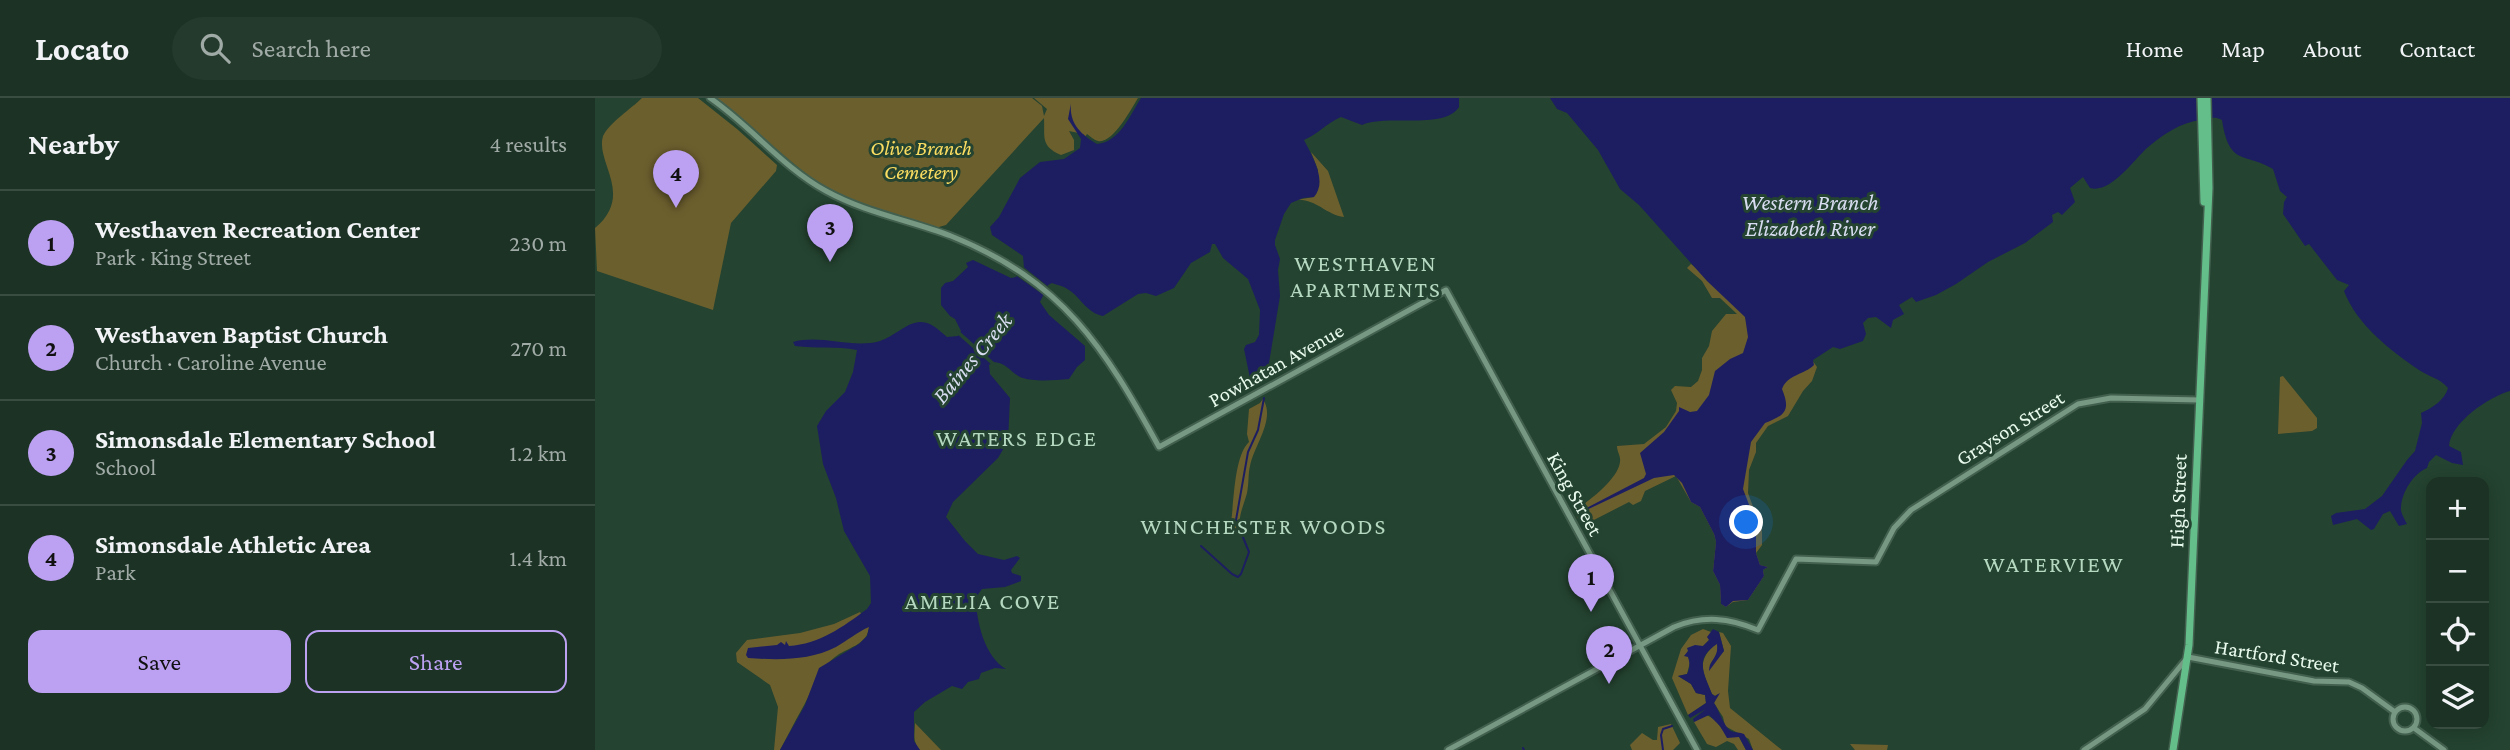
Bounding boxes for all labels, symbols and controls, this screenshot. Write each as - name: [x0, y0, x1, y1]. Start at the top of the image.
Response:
- search box: [172, 17, 662, 80]
- icon: search: [196, 29, 234, 67]
- text: Locato: [35, 30, 130, 67]
- text: Search here: [252, 34, 371, 63]
- text: Home: [2126, 35, 2183, 62]
- text: Map: [2221, 35, 2265, 62]
- text: About: [2303, 35, 2361, 62]
- text: Contact: [2399, 35, 2475, 62]
- text: Nearby: [28, 127, 119, 160]
- text: 4 results: [489, 131, 567, 157]
- park label: Olive Branch Cemetery: [870, 136, 972, 184]
- pin: 4: [653, 150, 699, 208]
- water label: Western Branch Elizabeth River: [1741, 189, 1879, 241]
- pin: 3: [807, 204, 853, 262]
- text: Westhaven Recreation Center: [95, 215, 420, 244]
- text: 1: [47, 230, 55, 256]
- text: 230 m: [509, 230, 567, 256]
- text: Park · King Street: [95, 244, 251, 270]
- district label: WESTHAVEN APARTMENTS: [1290, 250, 1442, 302]
- water label: Baines Creek: [927, 307, 1018, 408]
- street label: Powhatan Avenue: [1204, 318, 1348, 412]
- text: Westhaven Baptist Church: [95, 320, 388, 349]
- text: 2: [45, 335, 57, 361]
- text: 270 m: [510, 335, 567, 361]
- text: Church · Caroline Avenue: [95, 349, 327, 375]
- street label: Grayson Street: [1952, 385, 2069, 471]
- text: Simonsdale Elementary School: [95, 425, 436, 454]
- district label: WATERS EDGE: [936, 425, 1098, 451]
- text: 3: [45, 440, 57, 466]
- text: 1.2 km: [509, 440, 567, 466]
- street label: King Street: [1542, 448, 1608, 541]
- street label: High Street: [2164, 453, 2192, 548]
- text: School: [95, 454, 156, 480]
- map controls: [2426, 477, 2489, 729]
- button: +: [2426, 477, 2489, 540]
- your location: [1729, 505, 1763, 539]
- district label: WINCHESTER WOODS: [1141, 513, 1387, 539]
- text: Simonsdale Athletic Area: [95, 530, 371, 559]
- button: −: [2426, 540, 2489, 603]
- text: 4: [45, 545, 57, 571]
- text: 1.4 km: [509, 545, 567, 571]
- district label: WATERVIEW: [1983, 551, 2125, 577]
- pin: 1: [1568, 554, 1614, 612]
- text: Park: [95, 559, 136, 585]
- district label: AMELIA COVE: [905, 588, 1061, 614]
- button: locate: [2426, 603, 2489, 666]
- pin: 2: [1586, 626, 1632, 684]
- button: Save: [28, 630, 291, 693]
- button: Share: [305, 630, 567, 693]
- street label: Hartford Street: [2213, 634, 2342, 678]
- button: layers: [2426, 666, 2489, 729]

